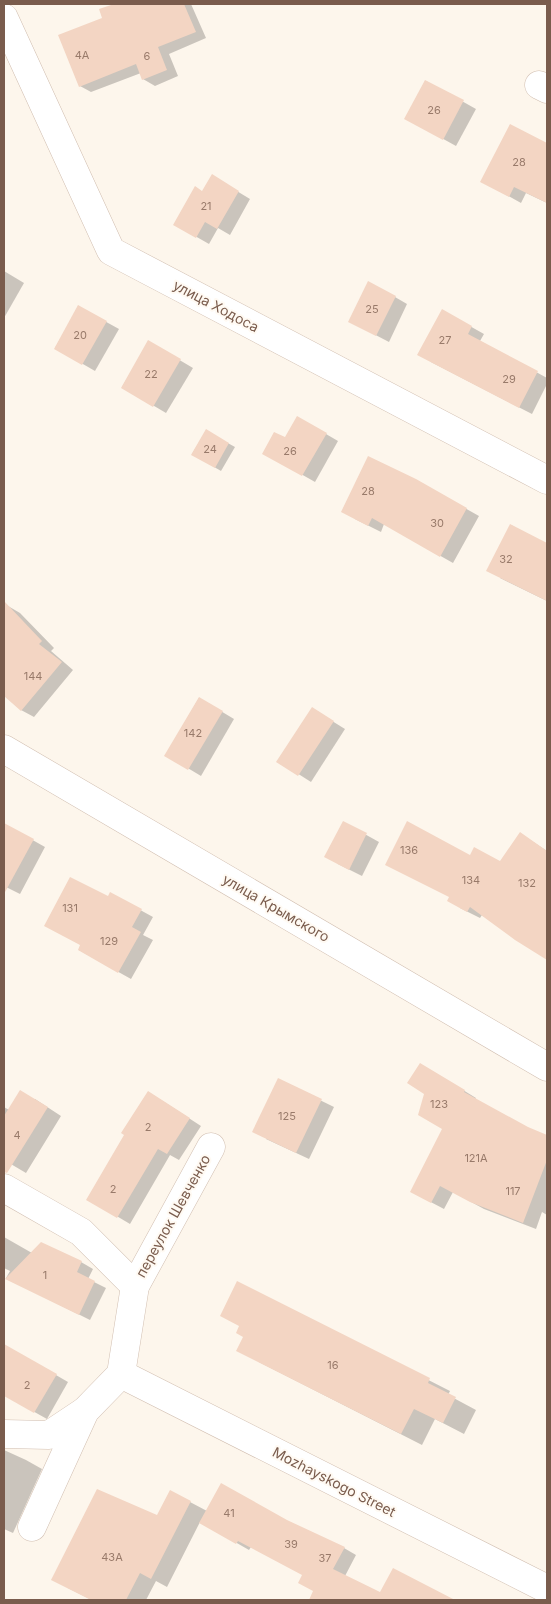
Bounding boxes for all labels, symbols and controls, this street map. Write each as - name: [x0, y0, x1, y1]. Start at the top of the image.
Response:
- house number: 4А: [75, 48, 90, 62]
- house number: 6: [144, 49, 151, 63]
- house number: 26: [427, 103, 441, 117]
- house number: 28: [512, 155, 526, 169]
- house number: 21: [200, 199, 212, 213]
- street label: улица Ходоса: [171, 276, 262, 335]
- house number: 25: [365, 302, 379, 316]
- house number: 20: [73, 328, 87, 342]
- house number: 27: [439, 333, 451, 347]
- house number: 22: [144, 367, 158, 381]
- house number: 29: [502, 372, 516, 386]
- house number: 24: [203, 442, 217, 456]
- house number: 26: [283, 444, 297, 458]
- house number: 28: [361, 484, 375, 498]
- house number: 30: [430, 516, 444, 530]
- house number: 32: [499, 552, 513, 566]
- house number: 144: [24, 669, 42, 683]
- house number: 142: [184, 726, 202, 740]
- house number: 136: [400, 843, 418, 857]
- street label: улица Крымского: [220, 870, 333, 945]
- house number: 134: [462, 873, 480, 887]
- house number: 132: [518, 876, 536, 890]
- house number: 131: [62, 901, 78, 915]
- house number: 129: [100, 934, 118, 948]
- house number: 123: [430, 1097, 448, 1111]
- house number: 125: [278, 1109, 296, 1123]
- house number: 2: [145, 1120, 151, 1134]
- house number: 4: [13, 1128, 21, 1142]
- street label: переулок Шевченко: [132, 1151, 213, 1280]
- house number: 121А: [464, 1151, 488, 1165]
- house number: 2: [110, 1182, 116, 1196]
- house number: 117: [505, 1184, 521, 1198]
- house number: 1: [43, 1268, 47, 1282]
- house number: 16: [327, 1358, 339, 1372]
- house number: 2: [24, 1378, 30, 1392]
- street label: Mozhayskogo Street: [270, 1443, 399, 1520]
- house number: 41: [223, 1506, 235, 1520]
- house number: 39: [284, 1537, 298, 1551]
- house number: 43А: [101, 1550, 123, 1564]
- house number: 37: [318, 1551, 332, 1565]

